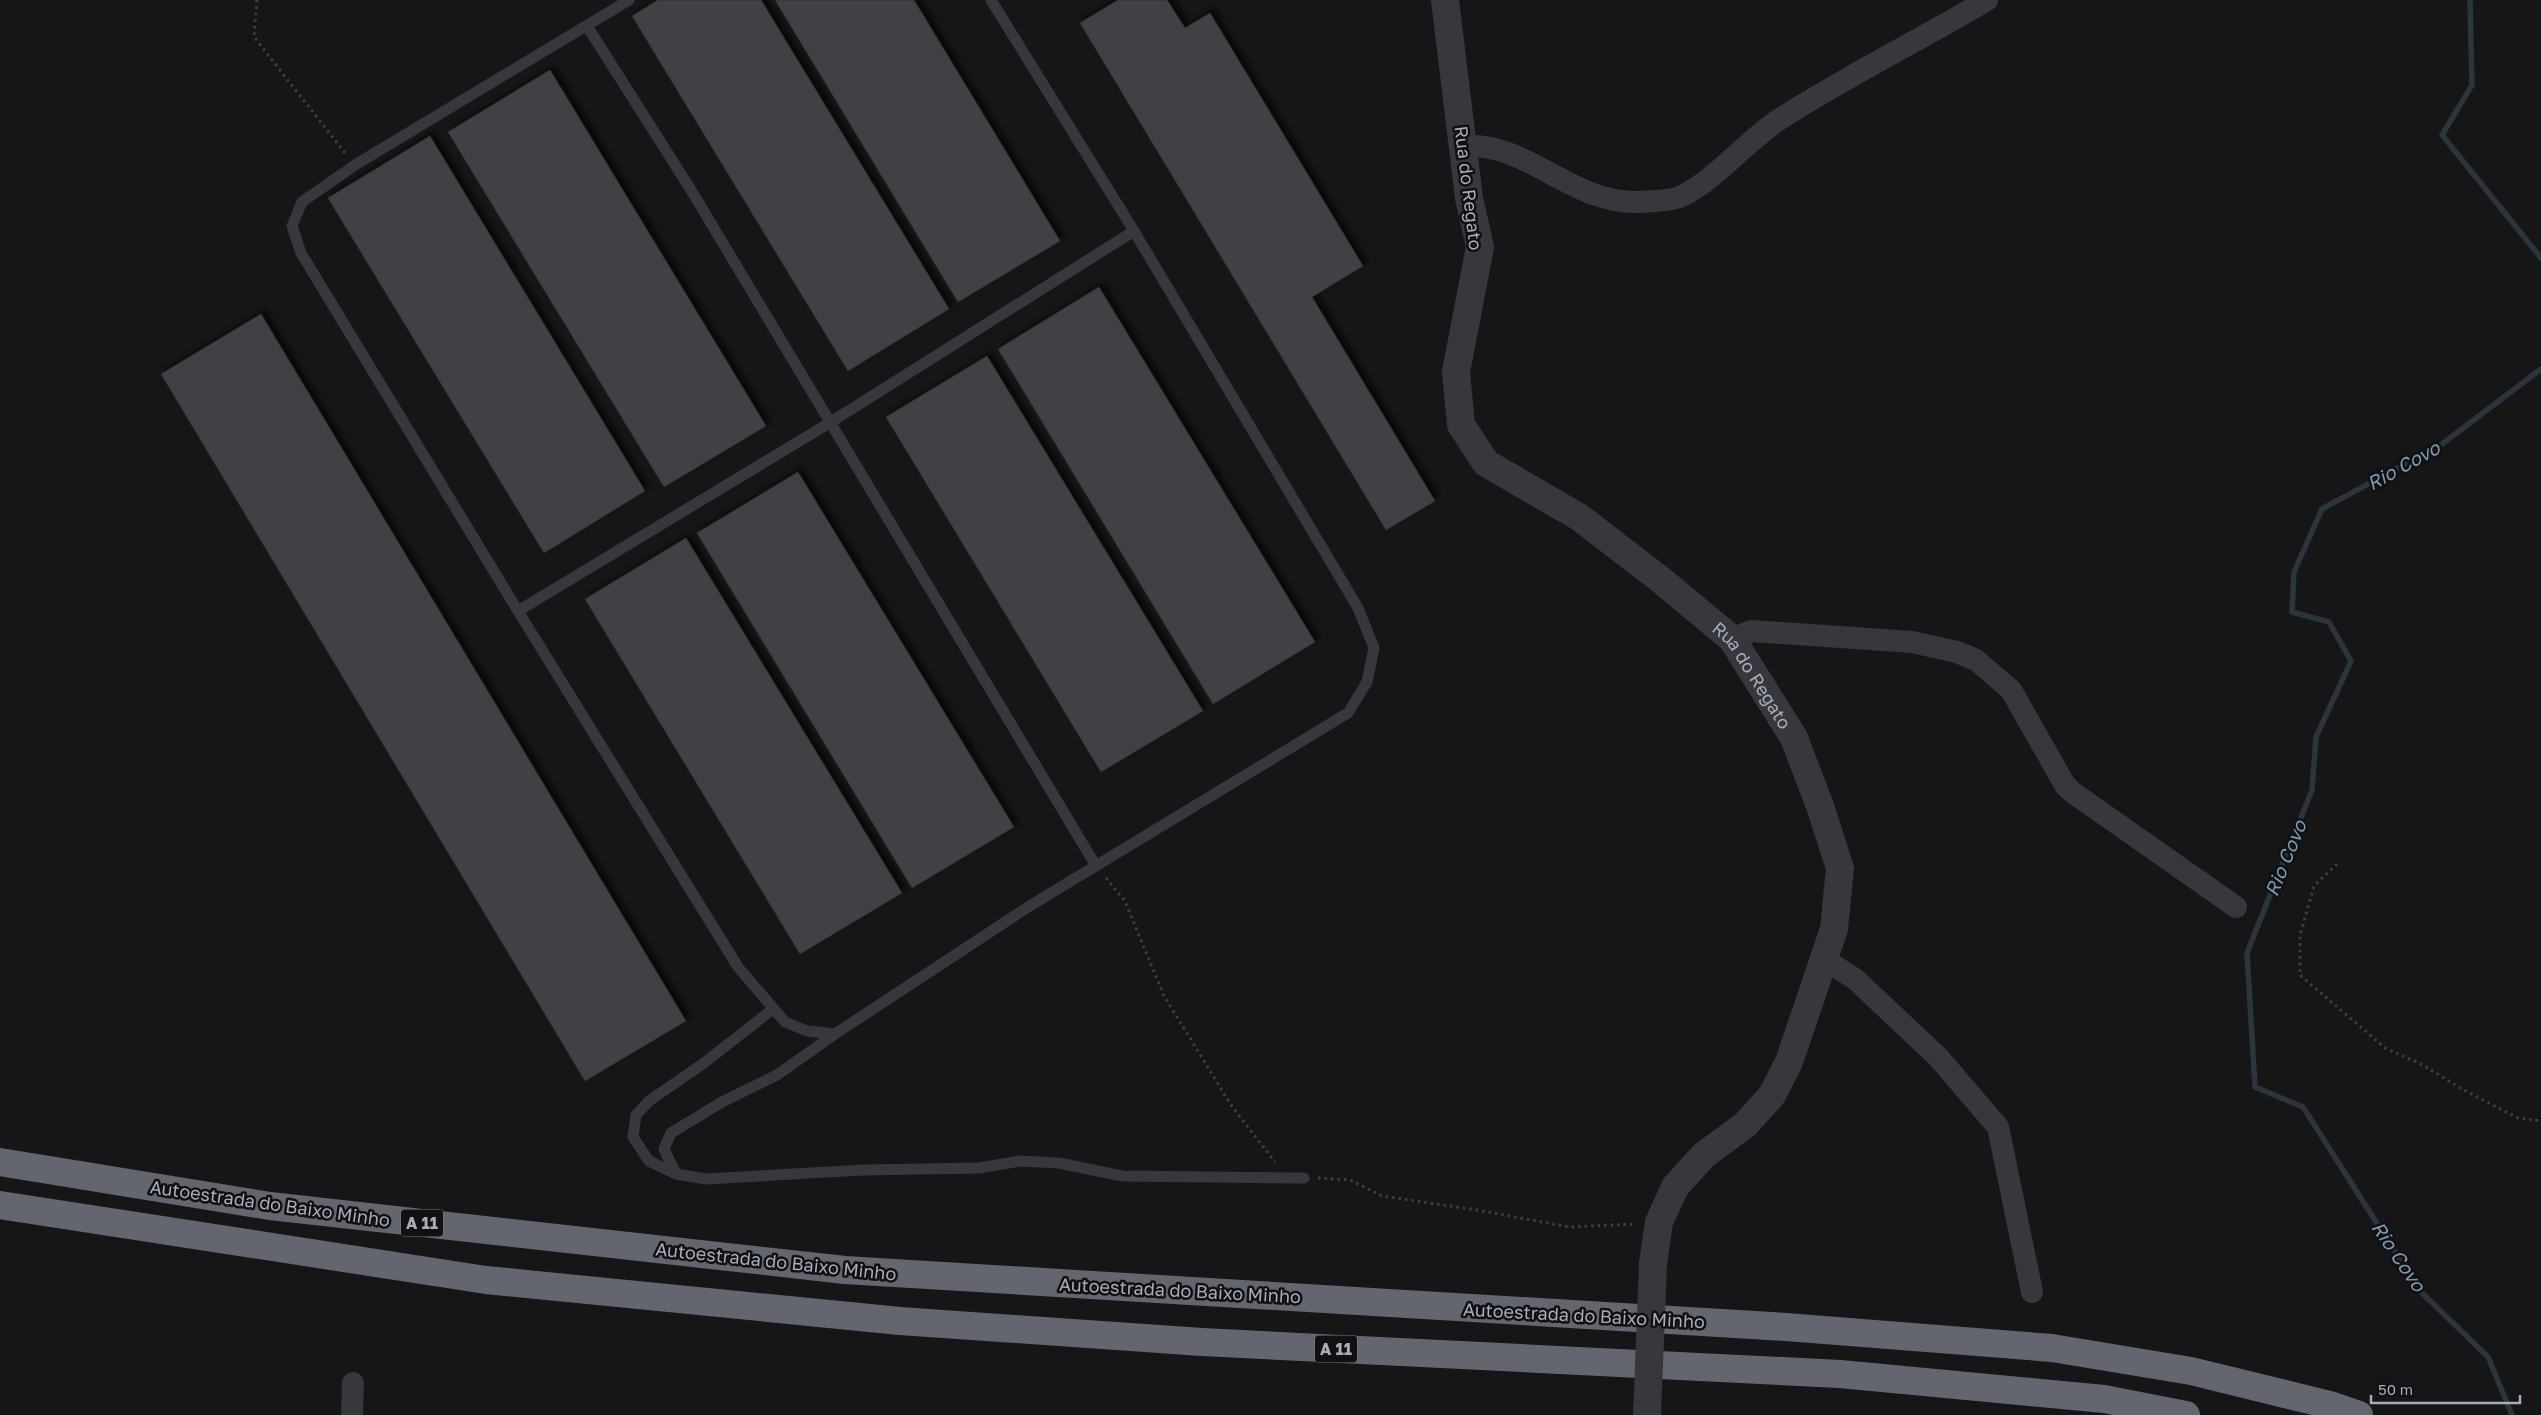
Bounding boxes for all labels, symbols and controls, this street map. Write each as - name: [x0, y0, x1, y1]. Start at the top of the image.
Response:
- street label: Rua do Regato: [1450, 124, 1488, 252]
- water label: Rio Covo: [2363, 435, 2445, 494]
- street label: Rua do Regato: [1708, 617, 1796, 733]
- water label: Rio Covo: [2259, 815, 2311, 899]
- street label: Autoestrada do Baixo Minho: [149, 1175, 391, 1231]
- road number: A 11: [401, 1210, 443, 1236]
- water label: Rio Covo: [2367, 1217, 2432, 1297]
- street label: Autoestrada do Baixo Minho: [654, 1237, 898, 1285]
- street label: Autoestrada do Baixo Minho: [1059, 1273, 1301, 1307]
- street label: Autoestrada do Baixo Minho: [1463, 1298, 1705, 1332]
- road number: A 11: [1315, 1336, 1357, 1362]
- scale bar: [2371, 1372, 2520, 1404]
- text: 50 m: [2378, 1380, 2413, 1398]

